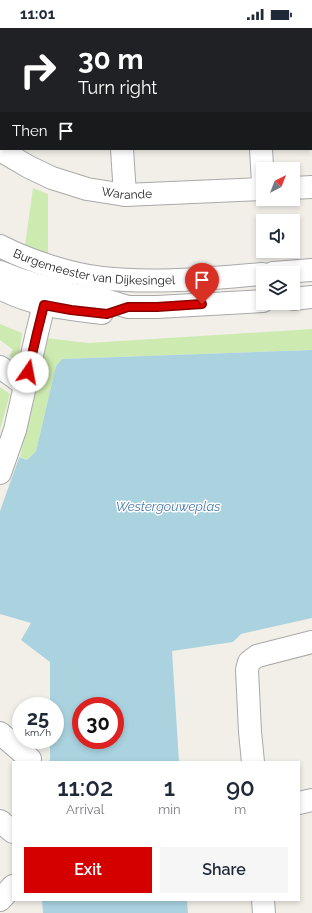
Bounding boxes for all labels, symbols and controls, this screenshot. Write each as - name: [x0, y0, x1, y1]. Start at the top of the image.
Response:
- text: 11:01: [20, 5, 55, 23]
- text: 30 m: [78, 43, 144, 76]
- icon: right: [12, 44, 64, 96]
- text: Turn right: [78, 77, 157, 98]
- icon: arrive: [55, 120, 77, 142]
- text: Then: [12, 122, 47, 140]
- north arrow: [256, 162, 300, 206]
- map controls: [256, 162, 300, 310]
- street label: Warande: [101, 184, 152, 202]
- button: sound: [256, 214, 300, 258]
- street label: Burgemeester van Dijkesingel: [11, 246, 176, 288]
- pin: [185, 263, 219, 304]
- button: layers: [256, 266, 300, 310]
- icon: arrive: [191, 269, 213, 291]
- position arrow: [7, 351, 49, 393]
- water label: Westergouweplas: [116, 499, 220, 514]
- speed limit sign: 30: [72, 697, 124, 749]
- text: 25: [27, 706, 49, 730]
- text: km/h: [25, 727, 51, 738]
- text: 11:02: [57, 773, 113, 802]
- text: 1: [164, 773, 175, 802]
- text: 90: [226, 773, 255, 802]
- text: Arrival: [66, 802, 104, 817]
- text: min: [158, 802, 181, 817]
- text: m: [234, 802, 246, 817]
- button: Exit: [24, 847, 152, 893]
- button: Share: [160, 847, 288, 893]

